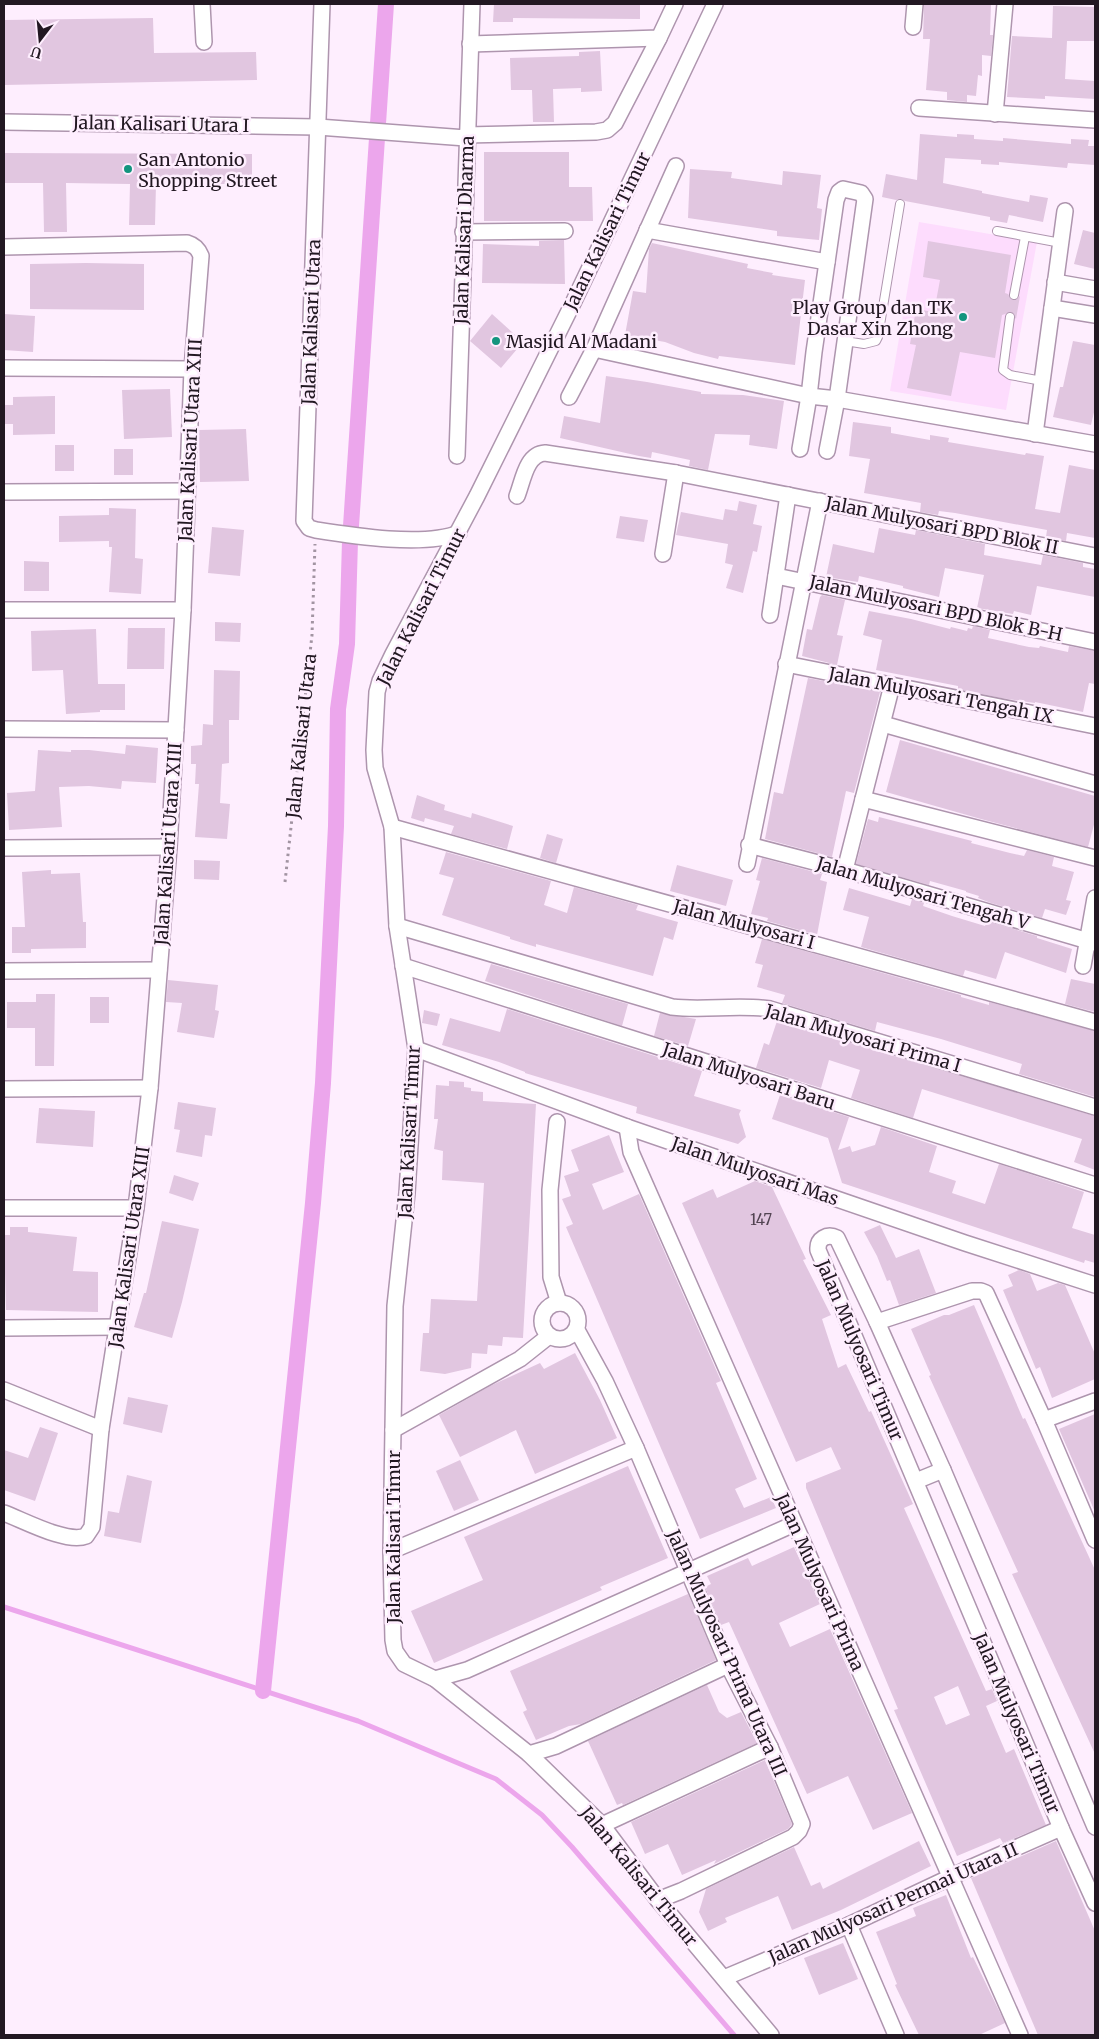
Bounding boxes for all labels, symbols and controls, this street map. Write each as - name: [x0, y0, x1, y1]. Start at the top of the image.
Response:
- north arrow: [15, 15, 65, 65]
- text: U: [28, 42, 44, 63]
- street label: Jalan Kalisari Utara I: [71, 111, 250, 137]
- street label: Jalan Kalisari Dharma: [449, 135, 479, 326]
- place label: San Antonio Shopping Street: [138, 148, 277, 192]
- street label: Jalan Kalisari Timur: [558, 148, 655, 315]
- marker: San Antonio Shopping Street: [122, 163, 134, 175]
- street label: Jalan Kalisari Utara: [297, 238, 325, 406]
- place label: Play Group dan TK Dasar Xin Zhong: [792, 296, 953, 340]
- marker: Play Group dan TK Dasar Xin Zhong: [957, 311, 969, 323]
- place label: Masjid Al Madani: [506, 330, 657, 353]
- marker: Masjid Al Madani: [490, 335, 502, 347]
- street label: Jalan Kalisari Utara XIII: [173, 338, 207, 543]
- street label: Jalan Mulyosari BPD Blok II: [823, 491, 1060, 559]
- street label: Jalan Kalisari Timur: [371, 524, 471, 690]
- street label: Jalan Mulyosari BPD Blok B-H: [806, 570, 1065, 646]
- street label: Jalan Kalisari Utara: [281, 652, 321, 821]
- street label: Jalan Mulyosari Tengah IX: [826, 662, 1055, 728]
- street label: Jalan Kalisari Utara XIII: [149, 742, 187, 947]
- street label: Jalan Mulyosari Tengah V: [813, 851, 1033, 935]
- street label: Jalan Mulyosari I: [670, 894, 817, 954]
- street label: Jalan Mulyosari Prima I: [761, 999, 964, 1077]
- street label: Jalan Mulyosari Baru: [659, 1037, 838, 1115]
- street label: Jalan Kalisari Timur: [393, 1045, 425, 1220]
- street label: Jalan Mulyosari Mas: [667, 1131, 842, 1210]
- street label: Jalan Kalisari Utara XIII: [103, 1145, 155, 1350]
- house number: 147: [750, 1210, 773, 1229]
- street label: Jalan Mulyosari Timur: [811, 1255, 909, 1444]
- street label: Jalan Kalisari Timur: [382, 1450, 405, 1625]
- street label: Jalan Mulyosari Prima: [770, 1489, 870, 1675]
- street label: Jalan Mulyosari Prima Utara III: [662, 1525, 792, 1780]
- street label: Jalan Mulyosari Timur: [968, 1628, 1066, 1817]
- street label: Jalan Kalisari Timur: [575, 1801, 703, 1951]
- street label: Jalan Mulyosari Permai Utara II: [764, 1837, 1021, 1969]

